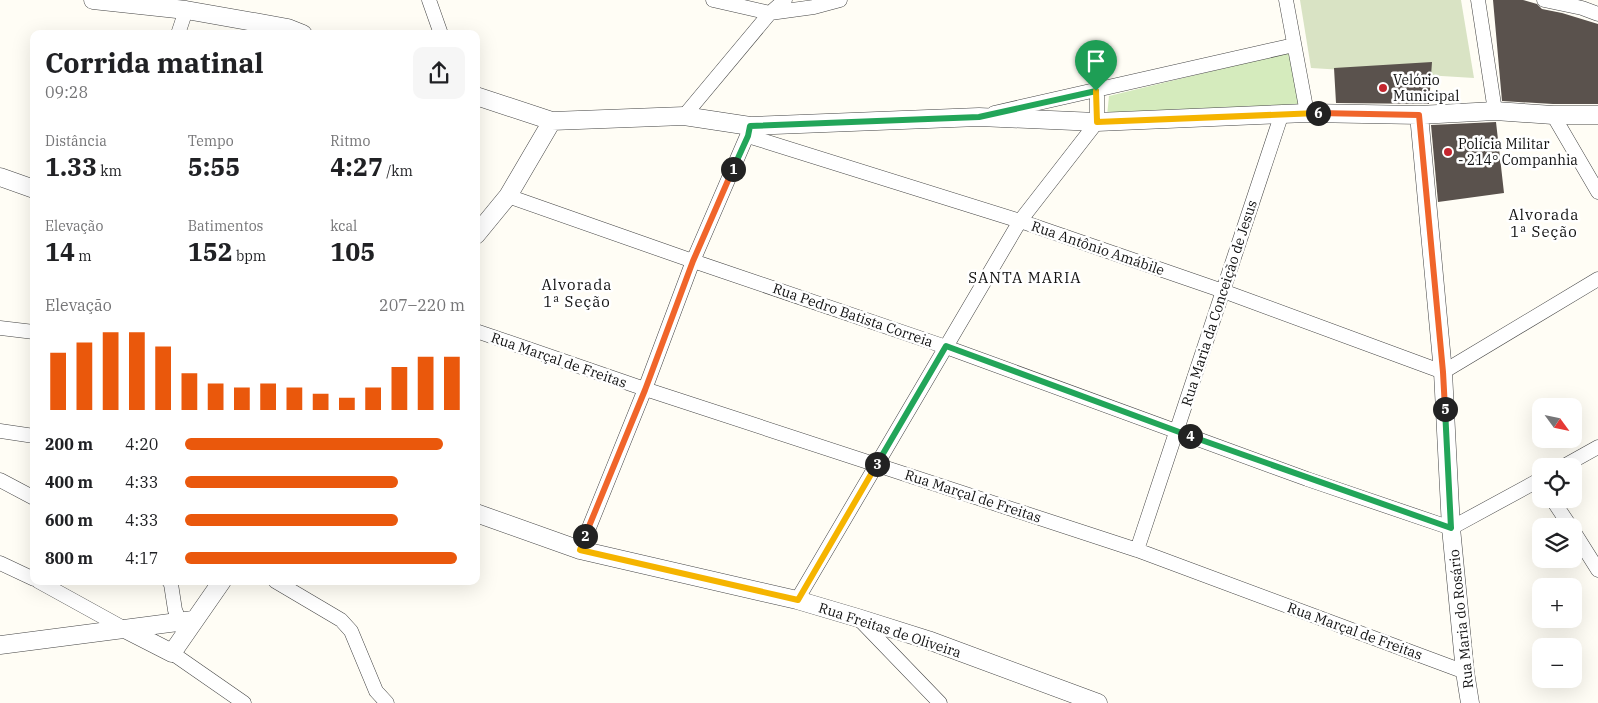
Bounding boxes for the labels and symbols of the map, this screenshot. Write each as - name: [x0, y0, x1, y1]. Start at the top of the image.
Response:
- pin: [1075, 40, 1117, 91]
- place label: Velório Municipal: [1393, 71, 1459, 105]
- marker: Velório Municipal: [1377, 82, 1389, 94]
- pin: 6: [1306, 100, 1330, 126]
- place label: Polícia Militar - 214° Companhia: [1458, 135, 1578, 169]
- marker: Polícia Militar - 214° Companhia: [1442, 146, 1454, 158]
- pin: 1: [720, 156, 746, 182]
- street label: Rua Maria da Conceição de Jesus: [1177, 197, 1261, 408]
- district label: Alvorada 1ª Seção: [1508, 205, 1580, 241]
- street label: Rua Antônio Amábile: [1029, 217, 1167, 279]
- district label: SANTA MARIA: [968, 268, 1082, 287]
- district label: Alvorada 1ª Seção: [541, 275, 613, 311]
- street label: Rua Pedro Batista Correia: [770, 279, 936, 351]
- street label: Rua Marçal de Freitas: [489, 328, 629, 392]
- pin: 5: [1432, 396, 1458, 422]
- north arrow: [1532, 398, 1582, 448]
- pin: 4: [1178, 424, 1202, 448]
- pin: 3: [864, 452, 890, 476]
- street label: Rua Marçal de Freitas: [902, 465, 1044, 527]
- pin: 2: [572, 524, 598, 548]
- street label: Rua Maria do Rosário: [1445, 548, 1477, 690]
- street label: Rua Freitas de Oliveira: [816, 598, 964, 662]
- street label: Rua Marçal de Freitas: [1285, 598, 1425, 664]

